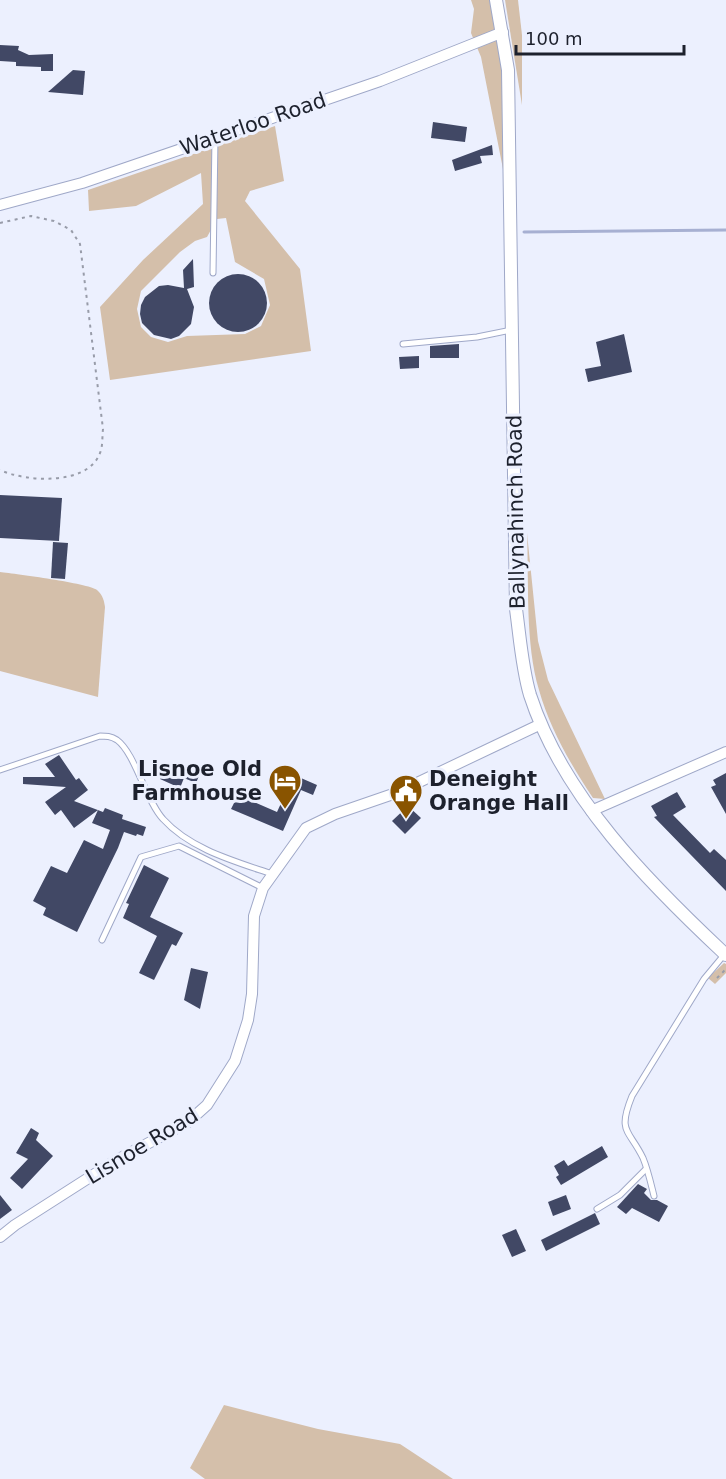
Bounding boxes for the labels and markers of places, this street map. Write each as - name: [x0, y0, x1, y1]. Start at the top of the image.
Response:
- place label: Lisnoe Old Farmhouse: [131, 757, 262, 805]
- hotel icon: Lisnoe Old Farmhouse: [267, 763, 303, 810]
- place label: Deneight Orange Hall: [429, 767, 569, 815]
- public building icon: Deneight Orange Hall: [388, 773, 424, 820]

